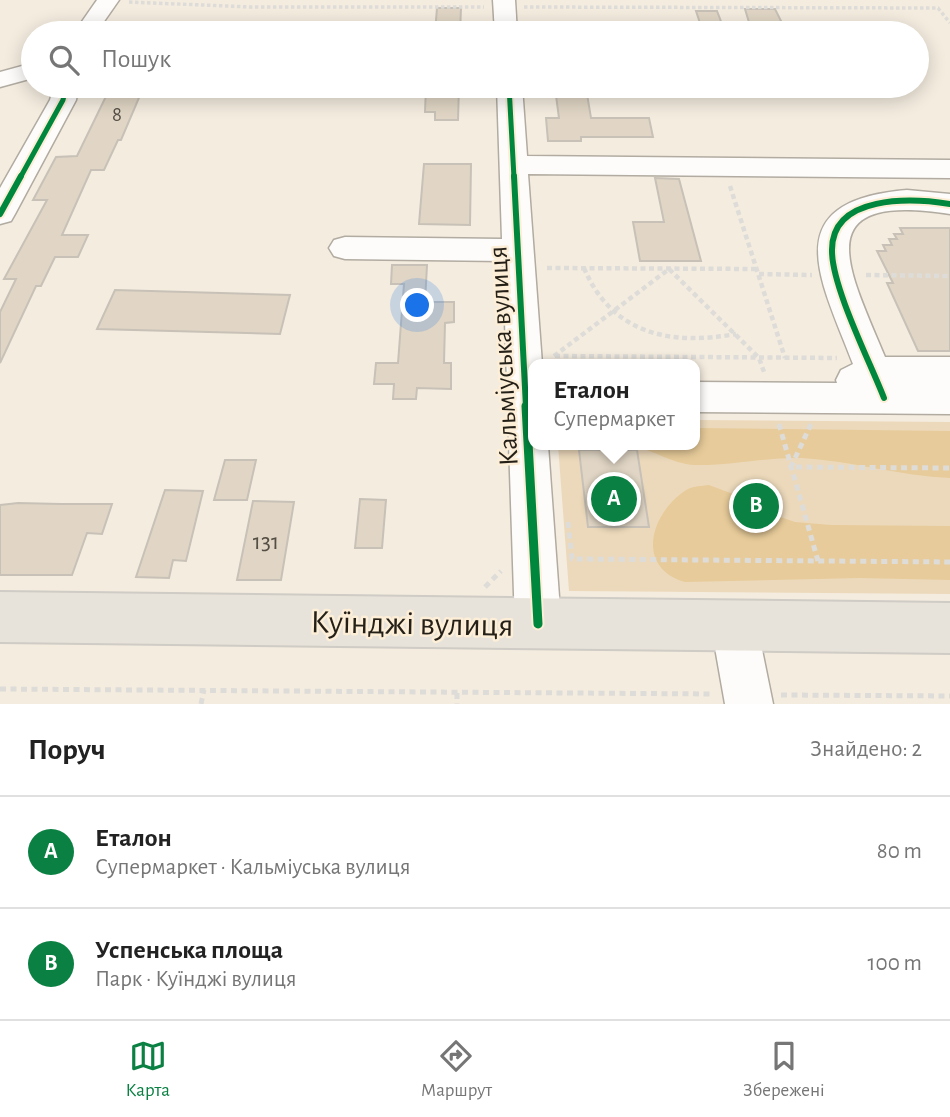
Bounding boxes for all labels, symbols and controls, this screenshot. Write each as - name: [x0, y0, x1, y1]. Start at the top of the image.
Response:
- search box: [21, 21, 929, 98]
- icon: search: [45, 41, 83, 79]
- text: Пошук: [101, 46, 171, 72]
- house number: 8: [112, 104, 122, 125]
- street label: Кальміуська вулиця: [484, 245, 524, 467]
- your location: [400, 288, 434, 322]
- popup: [528, 359, 700, 450]
- text: Еталон: [553, 377, 630, 403]
- text: Супермаркет: [553, 408, 675, 431]
- pin: A: [591, 473, 637, 525]
- pin: B: [733, 480, 779, 532]
- house number: 131: [253, 530, 279, 554]
- street label: Куїнджі вулиця: [310, 606, 514, 643]
- text: Поруч: [28, 735, 106, 765]
- text: Знайдено: 2: [810, 738, 922, 761]
- text: Еталон: [95, 825, 172, 851]
- text: A: [44, 840, 58, 863]
- text: 80 m: [877, 840, 922, 863]
- text: Супермаркет · Кальміуська вулиця: [95, 856, 410, 879]
- text: Успенська площа: [95, 937, 283, 963]
- text: B: [44, 952, 58, 975]
- text: 100 m: [868, 952, 922, 975]
- text: Парк · Куїнджі вулиця: [95, 968, 297, 991]
- tab: Карта: [125, 1037, 170, 1102]
- tab: Маршрут: [421, 1037, 492, 1102]
- tab: Збережені: [743, 1037, 825, 1102]

